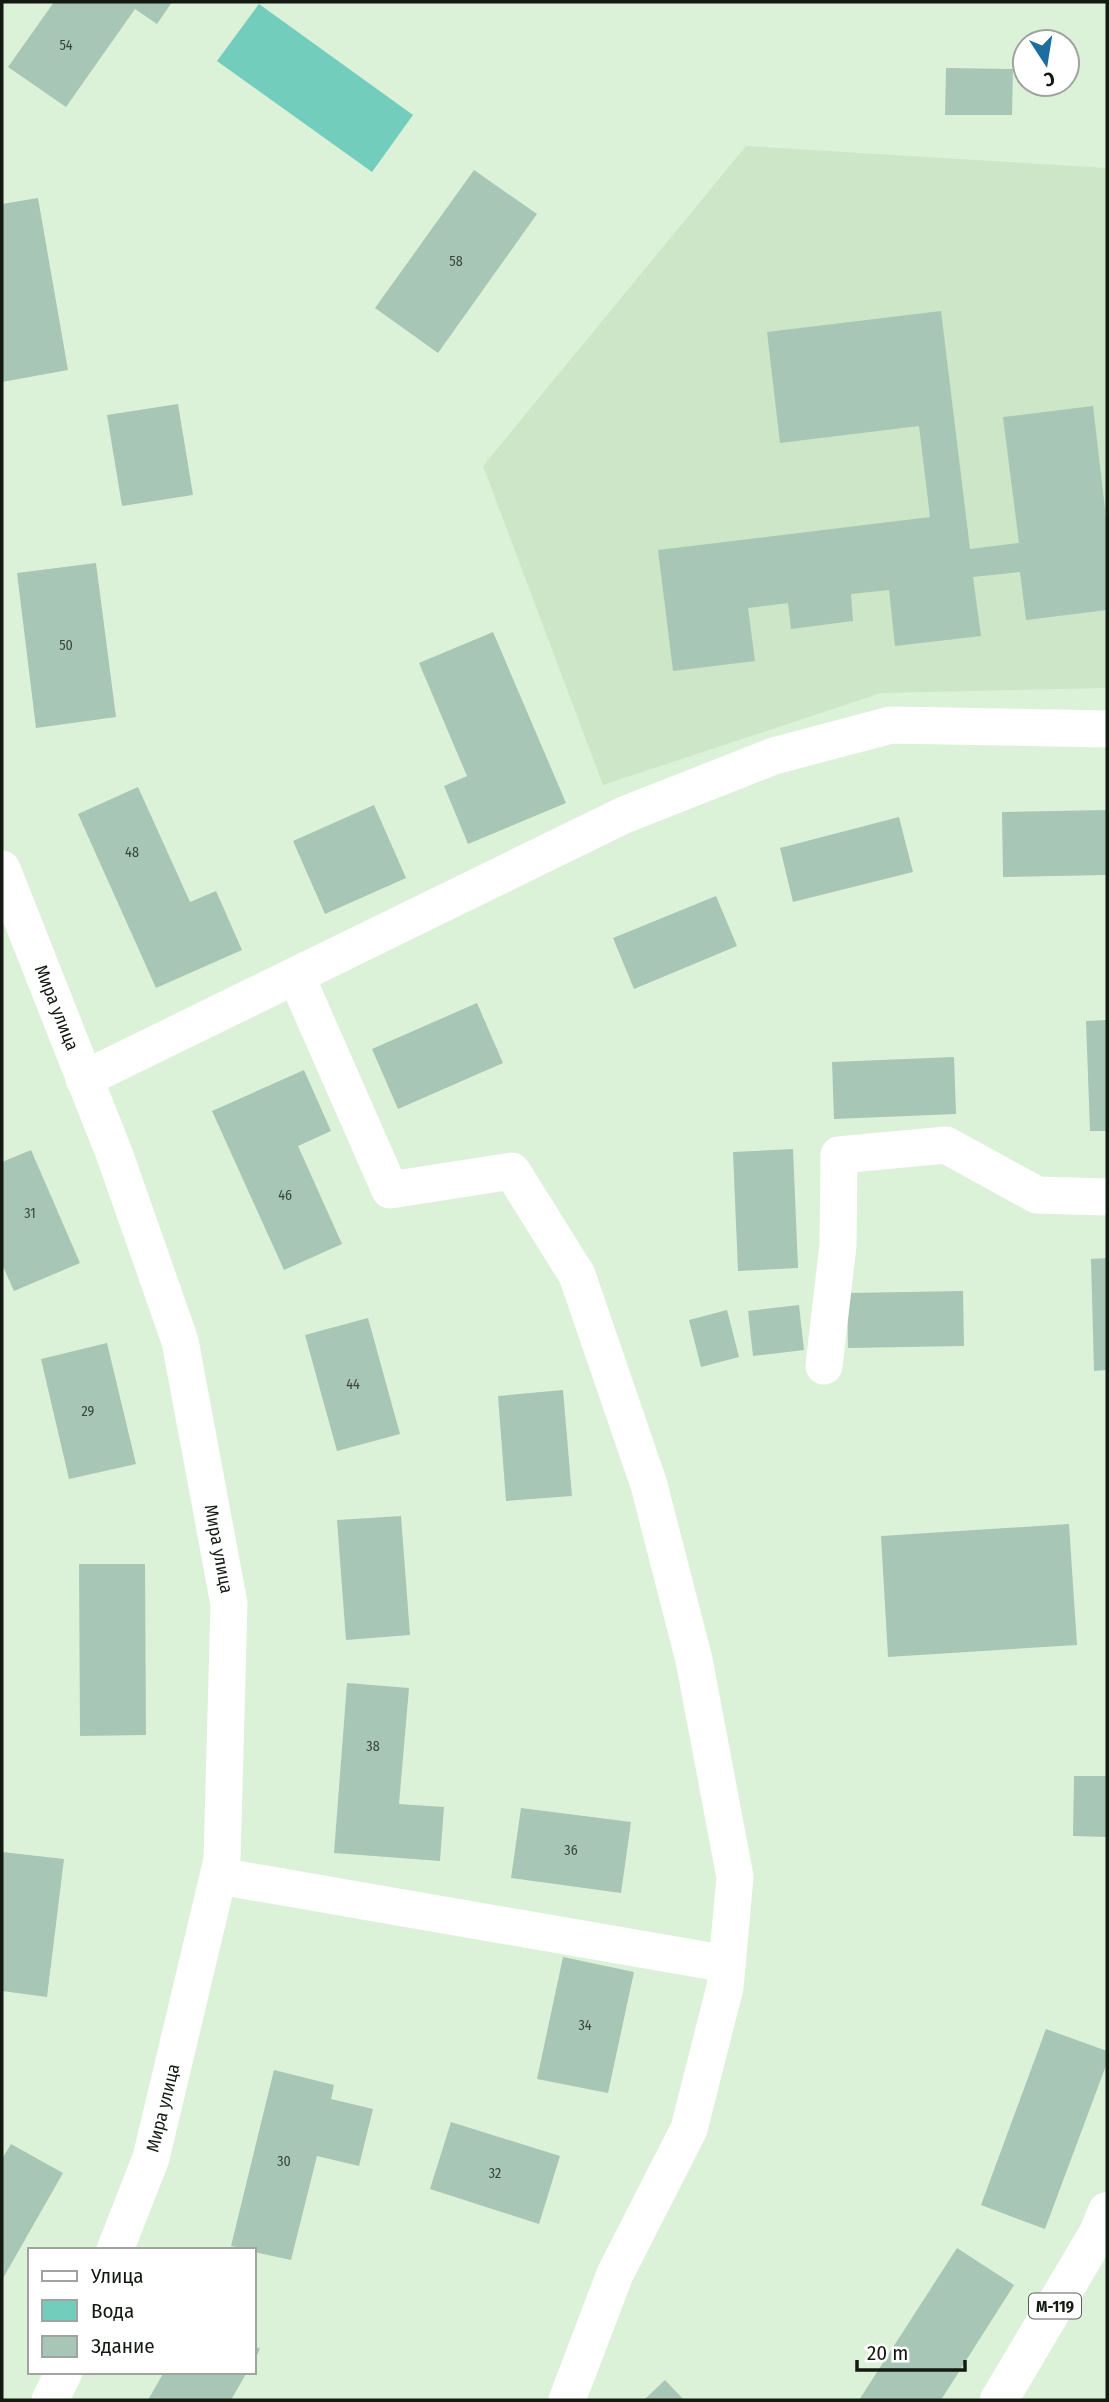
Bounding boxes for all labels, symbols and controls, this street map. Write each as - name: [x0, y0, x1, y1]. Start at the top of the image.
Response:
- north arrow: [1011, 28, 1081, 98]
- house number: 54: [59, 37, 73, 54]
- text: С: [1042, 67, 1057, 91]
- house number: 58: [449, 253, 463, 270]
- house number: 50: [59, 637, 73, 654]
- house number: 48: [125, 844, 139, 861]
- street label: Мира улица: [30, 962, 83, 1054]
- house number: 46: [278, 1187, 292, 1204]
- house number: 31: [24, 1205, 36, 1222]
- house number: 44: [346, 1376, 360, 1393]
- house number: 29: [82, 1403, 95, 1420]
- street label: Мира улица: [200, 1503, 238, 1595]
- house number: 38: [366, 1738, 380, 1755]
- house number: 36: [564, 1842, 578, 1859]
- house number: 34: [578, 2017, 592, 2034]
- street label: Мира улица: [141, 2061, 185, 2154]
- house number: 30: [277, 2153, 291, 2170]
- house number: 32: [489, 2165, 501, 2182]
- legend: [28, 2248, 256, 2374]
- text: Улица: [90, 2263, 144, 2289]
- road number: М-119: [1029, 2294, 1081, 2318]
- text: Вода: [91, 2298, 134, 2324]
- scale bar: [857, 2328, 965, 2372]
- text: Здание: [91, 2333, 155, 2359]
- text: 20 m: [867, 2340, 908, 2366]

